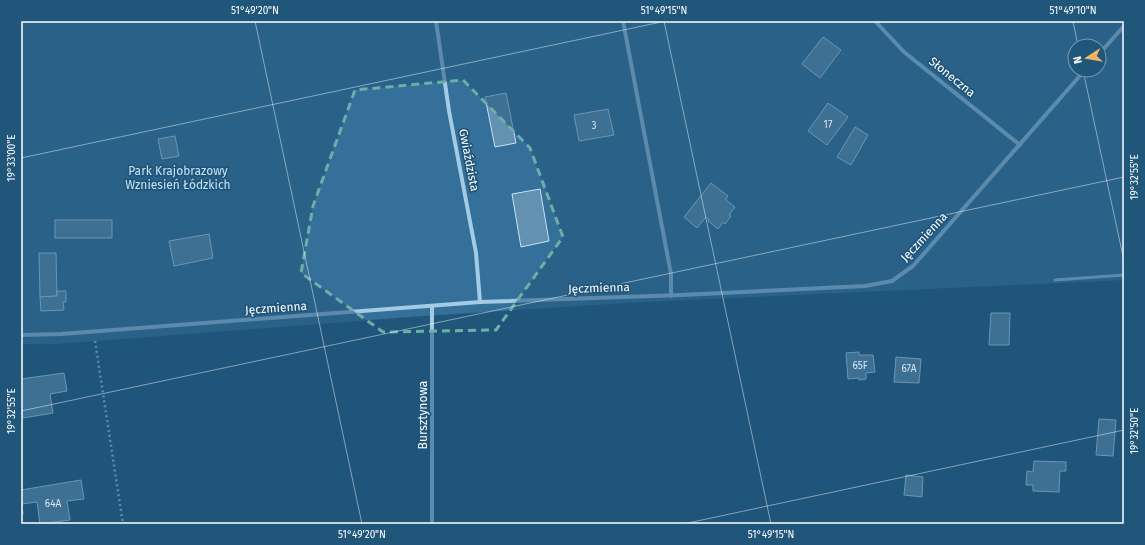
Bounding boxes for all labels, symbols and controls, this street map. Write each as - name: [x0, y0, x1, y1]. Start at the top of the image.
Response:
- text: 51°49'20"N: [231, 5, 279, 17]
- text: 51°49'15"N: [641, 5, 687, 17]
- text: 51°49'10"N: [1049, 5, 1097, 17]
- north arrow: [1067, 38, 1107, 78]
- street label: Słoneczna: [926, 54, 978, 100]
- text: N: [1071, 55, 1085, 65]
- house number: 17: [824, 119, 833, 131]
- house number: 3: [592, 120, 597, 132]
- street label: Gwiaździsta: [456, 128, 482, 192]
- text: 19°33'00"E: [6, 134, 18, 182]
- text: 19°32'55"E: [1129, 154, 1141, 200]
- park label: Park Krajobrazowy Wzniesień Łódzkich: [125, 164, 231, 192]
- street label: Jęczmienna: [898, 210, 950, 264]
- street label: Jęczmienna: [568, 280, 630, 296]
- street label: Jęczmienna: [245, 299, 307, 317]
- house number: 65F: [852, 360, 868, 372]
- house number: 67A: [902, 363, 917, 375]
- street label: Bursztynowa: [416, 381, 430, 449]
- text: 19°32'55"E: [6, 388, 18, 434]
- text: 19°32'50"E: [1129, 408, 1141, 454]
- house number: 64A: [45, 498, 61, 510]
- text: 51°49'20"N: [338, 529, 386, 541]
- text: 51°49'15"N: [748, 529, 794, 541]

